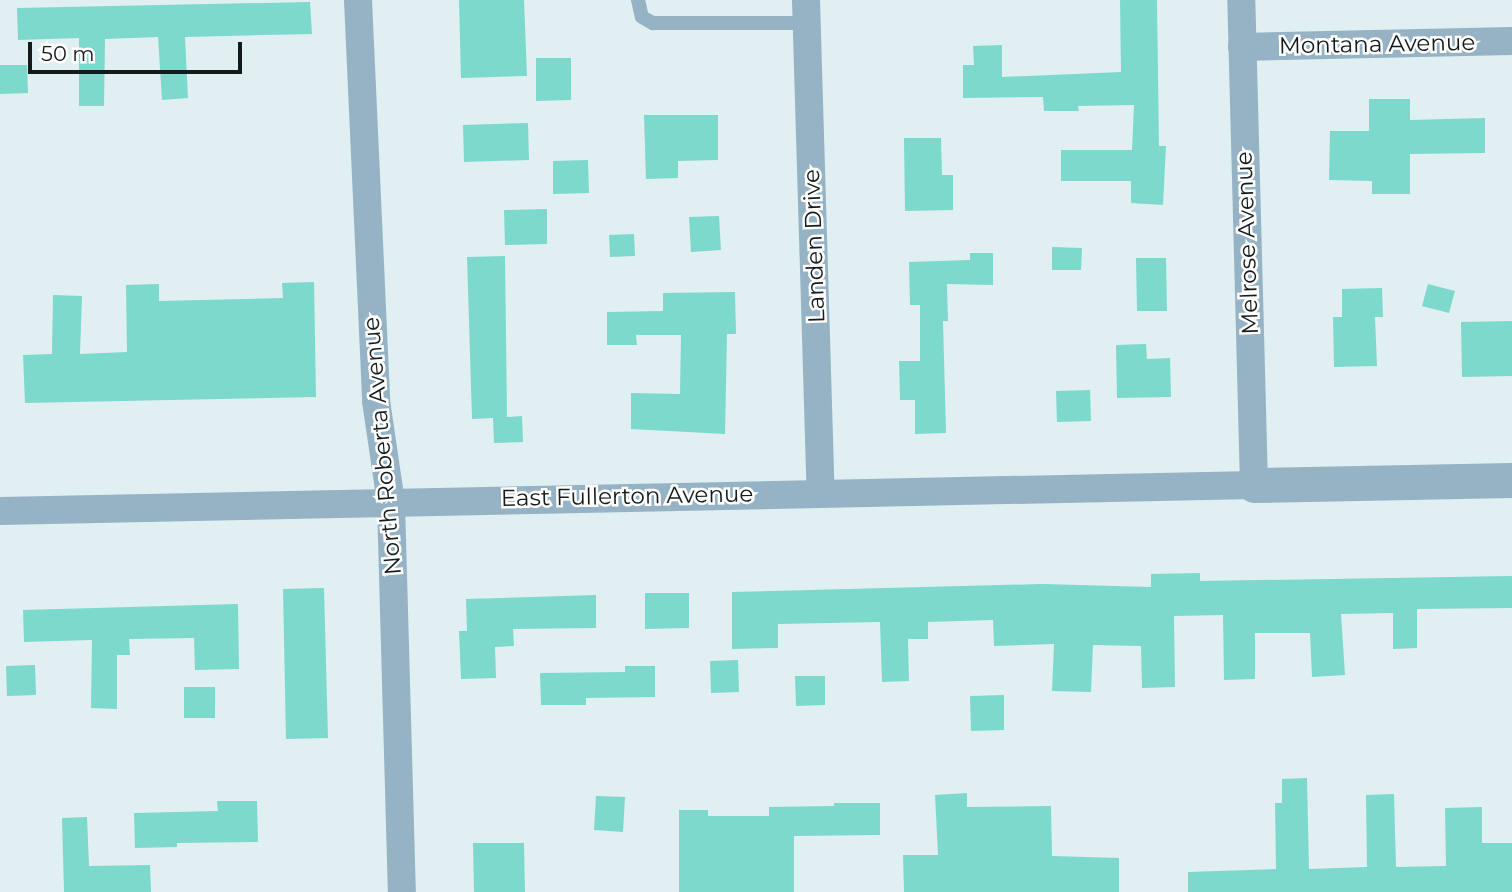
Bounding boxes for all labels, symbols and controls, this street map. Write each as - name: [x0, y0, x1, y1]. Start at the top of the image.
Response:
- scale bar: [32, 28, 245, 72]
- street label: Montana Avenue: [1279, 28, 1475, 60]
- text: 50 m: [41, 41, 95, 66]
- street label: Melrose Avenue: [1230, 151, 1264, 335]
- street label: Landen Drive: [798, 169, 830, 323]
- street label: North Roberta Avenue: [357, 316, 407, 576]
- street label: East Fullerton Avenue: [501, 480, 753, 512]

